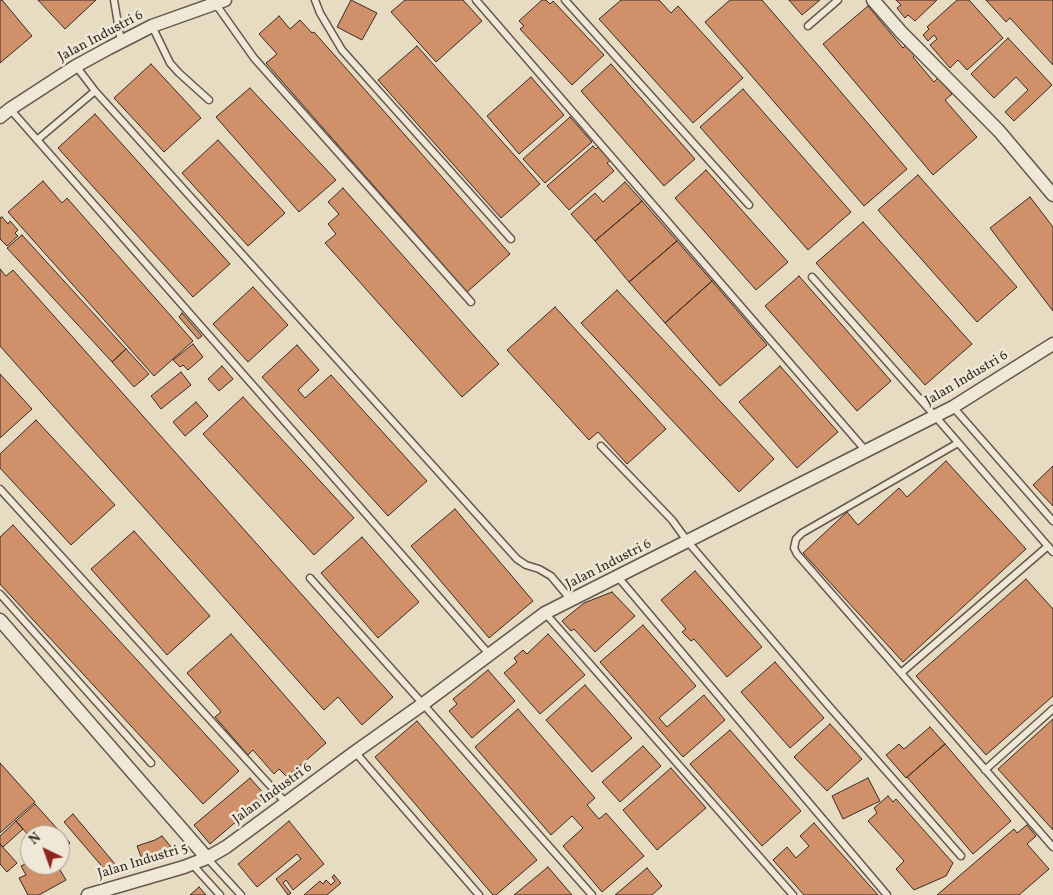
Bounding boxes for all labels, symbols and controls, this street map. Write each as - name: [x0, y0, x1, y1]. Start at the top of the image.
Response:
- street label: Jalan Industri 6: [56, 8, 146, 66]
- street label: Jalan Industri 6: [922, 348, 1012, 410]
- street label: Jalan Industri 6: [563, 536, 655, 594]
- street label: Jalan Industri 6: [230, 760, 316, 828]
- north arrow: [20, 825, 70, 875]
- text: N: [25, 829, 45, 850]
- street label: Jalan Industri 5: [96, 840, 190, 884]

